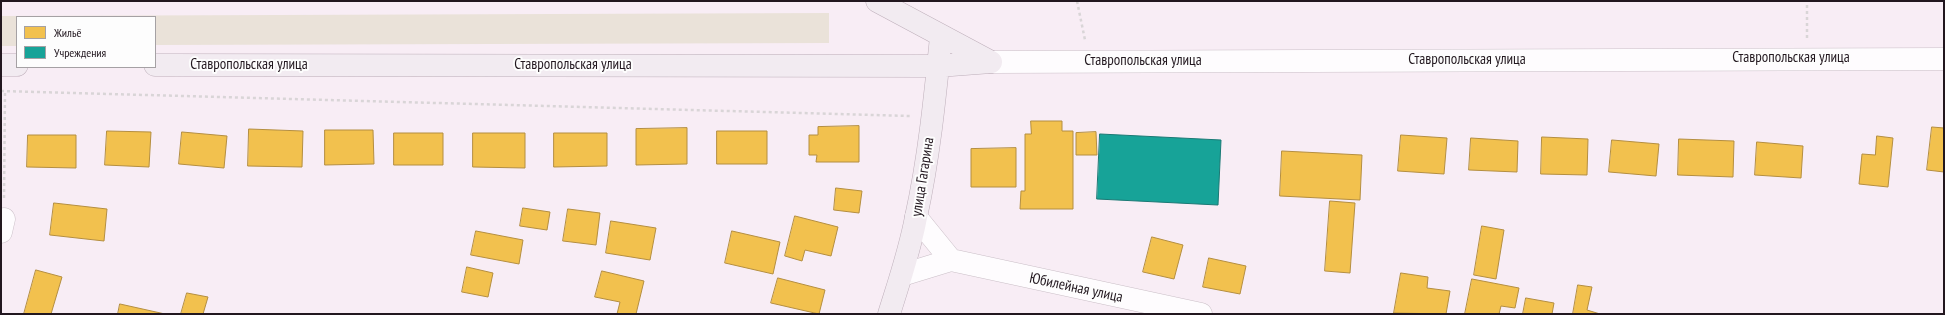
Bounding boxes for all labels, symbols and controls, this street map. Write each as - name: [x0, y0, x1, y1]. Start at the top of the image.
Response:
- legend: [16, 16, 156, 68]
- text: Жильё: [54, 25, 81, 40]
- text: Учреждения: [54, 45, 106, 60]
- street label: Ставропольская улица: [1732, 49, 1850, 67]
- street label: Ставропольская улица: [1408, 51, 1526, 69]
- street label: Ставропольская улица: [1084, 52, 1202, 70]
- street label: Ставропольская улица: [190, 56, 308, 74]
- street label: Ставропольская улица: [514, 56, 632, 74]
- street label: улица Гагарина: [908, 136, 938, 218]
- street label: Юбилейная улица: [1028, 269, 1124, 307]

